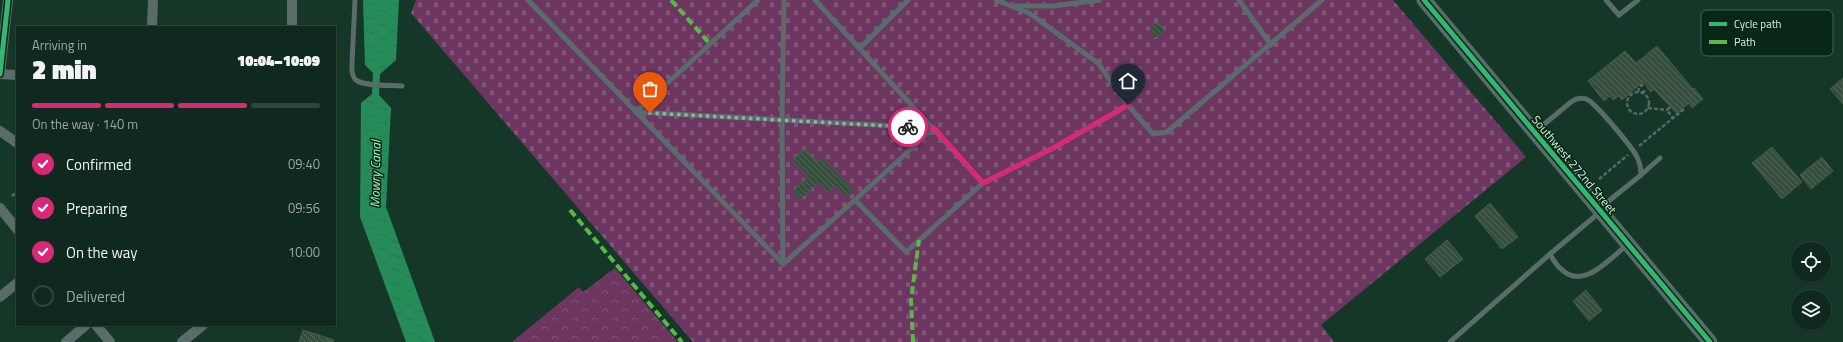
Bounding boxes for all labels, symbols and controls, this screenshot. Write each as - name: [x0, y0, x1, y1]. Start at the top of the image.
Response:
- legend: [1701, 10, 1833, 56]
- text: Cycle path: [1734, 16, 1782, 32]
- text: Path: [1734, 34, 1756, 50]
- text: Arriving in: [32, 35, 87, 55]
- text: 10:04–10:09: [237, 49, 320, 72]
- text: 2 min: [32, 50, 97, 89]
- pin: [1111, 64, 1145, 105]
- icon: home: [1117, 70, 1139, 92]
- pin: [633, 72, 667, 113]
- icon: bag: [639, 78, 661, 100]
- courier: [888, 107, 928, 147]
- street label: Southwest 272nd Street: [1527, 111, 1622, 219]
- text: On the way · 140 m: [32, 114, 138, 134]
- icon: bike: [897, 116, 919, 138]
- water label: Mowry Canal: [364, 138, 386, 208]
- icon: check: [32, 153, 54, 175]
- text: Confirmed: [66, 153, 131, 176]
- text: 09:40: [288, 154, 320, 174]
- icon: check: [32, 197, 54, 219]
- text: Preparing: [66, 197, 127, 220]
- text: 09:56: [288, 198, 320, 218]
- icon: check: [32, 241, 54, 263]
- text: On the way: [66, 241, 138, 264]
- text: 10:00: [288, 242, 320, 262]
- map controls: [1791, 242, 1831, 330]
- button: locate: [1791, 242, 1831, 282]
- text: Delivered: [66, 285, 125, 308]
- button: layers: [1791, 290, 1831, 330]

